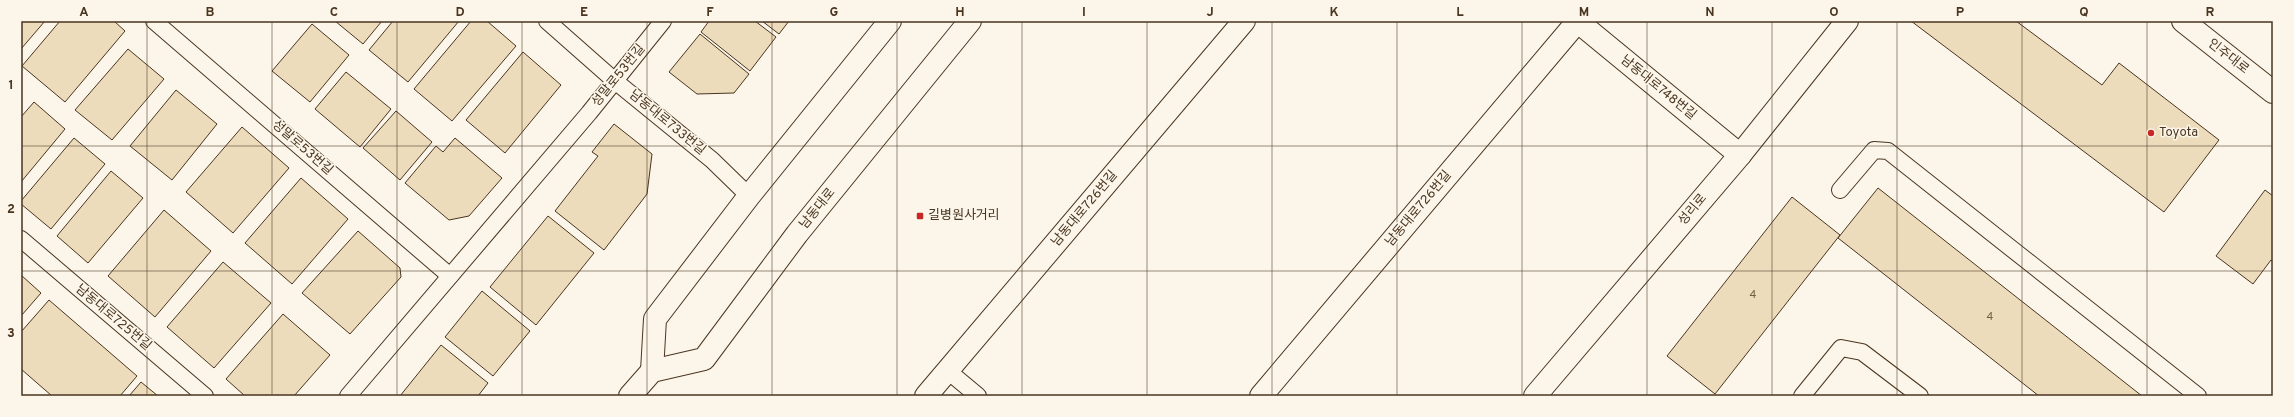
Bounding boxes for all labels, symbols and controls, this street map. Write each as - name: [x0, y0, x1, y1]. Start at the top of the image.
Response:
- text: A: [79, 5, 89, 21]
- text: B: [206, 5, 215, 21]
- text: C: [330, 5, 338, 21]
- text: D: [455, 5, 465, 21]
- text: E: [580, 5, 588, 21]
- text: F: [706, 5, 714, 21]
- text: G: [830, 5, 839, 21]
- text: H: [955, 5, 965, 21]
- text: I: [1082, 5, 1086, 21]
- text: J: [1206, 5, 1214, 21]
- text: K: [1329, 5, 1339, 21]
- text: L: [1456, 5, 1464, 21]
- text: M: [1579, 5, 1589, 21]
- text: N: [1705, 5, 1715, 21]
- text: O: [1829, 5, 1839, 21]
- text: P: [1956, 5, 1965, 21]
- text: Q: [2079, 5, 2089, 21]
- text: R: [2206, 5, 2215, 21]
- street label: 인주대로: [2204, 36, 2252, 78]
- street label: 성말로53번길: [589, 42, 649, 110]
- street label: 남동대로748번길: [1617, 52, 1699, 124]
- text: 1: [8, 78, 14, 94]
- street label: 남동대로733번길: [625, 87, 709, 159]
- street label: 성말로53번길: [268, 117, 336, 179]
- place label: Toyota: [2159, 125, 2198, 141]
- marker: Toyota: [2146, 128, 2156, 138]
- street label: 남동대로726번길: [1049, 168, 1121, 250]
- street label: 남동대로726번길: [1383, 168, 1455, 250]
- street label: 남동대로: [797, 185, 839, 233]
- street label: 성리로: [1675, 191, 1711, 229]
- text: 2: [7, 202, 15, 218]
- place label: 길병원사거리: [928, 208, 1000, 224]
- marker: 길병원사거리: [915, 211, 925, 221]
- street label: 남동대로725번길: [72, 282, 154, 354]
- house number: 4: [1750, 288, 1757, 302]
- house number: 4: [1987, 310, 1994, 324]
- text: 3: [7, 326, 15, 342]

